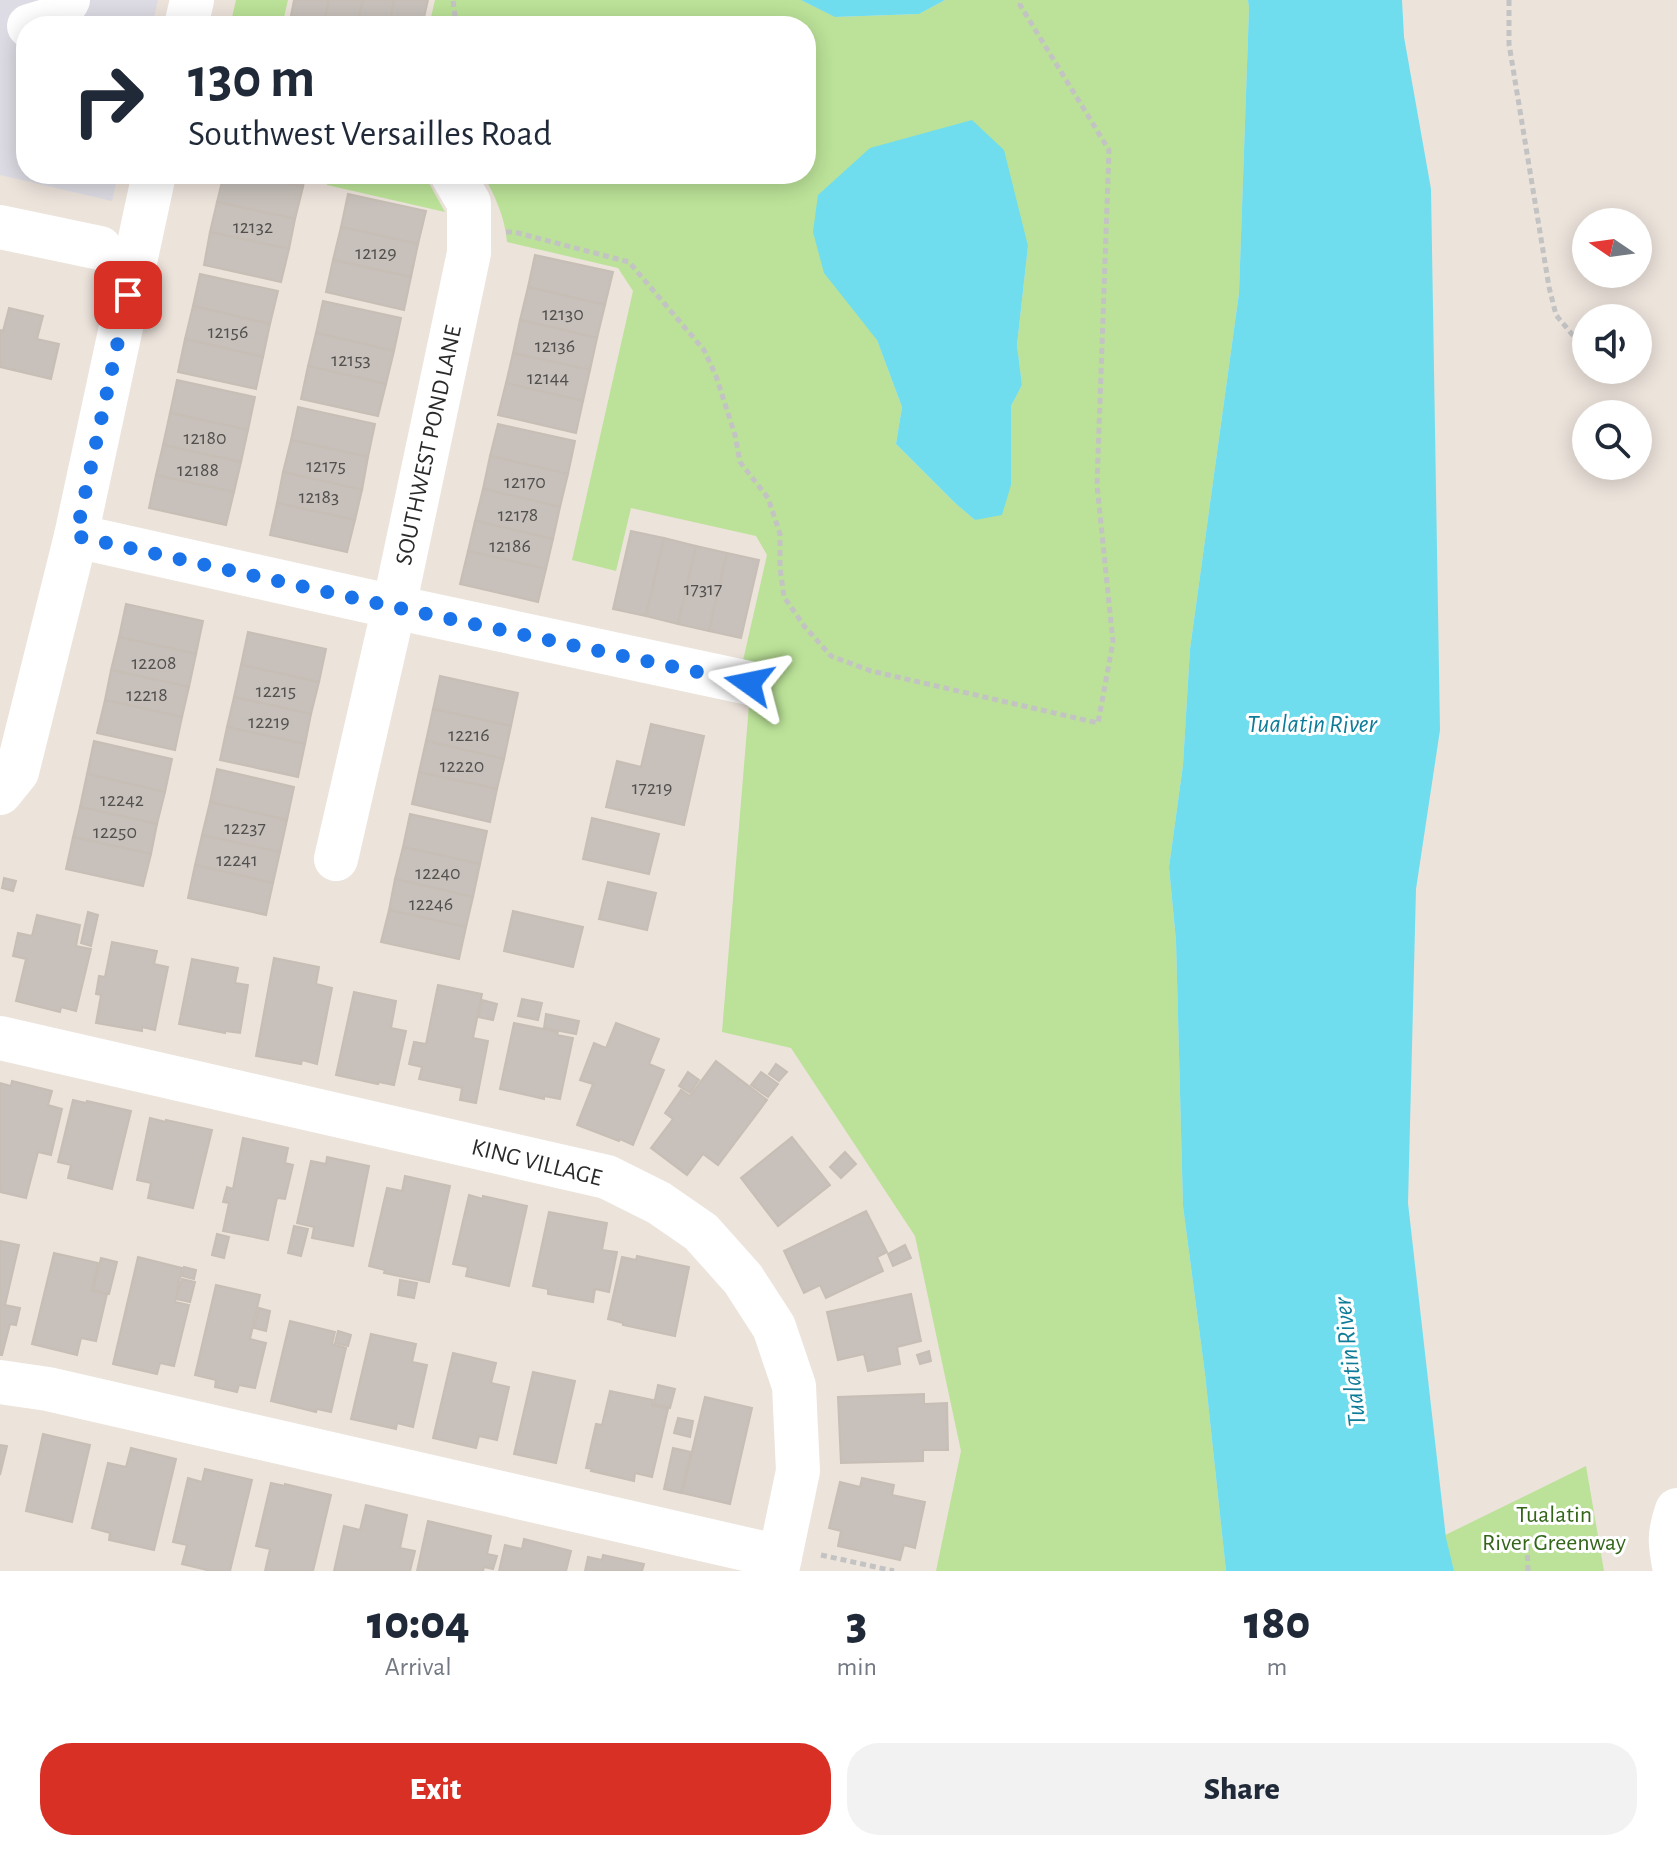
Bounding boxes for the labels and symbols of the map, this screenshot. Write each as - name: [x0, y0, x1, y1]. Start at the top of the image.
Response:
- north arrow: [1572, 208, 1652, 288]
- house number: 12132: [233, 217, 273, 237]
- house number: 12129: [355, 243, 397, 263]
- pin: [94, 261, 162, 329]
- house number: 12130: [542, 304, 584, 324]
- house number: 12156: [208, 322, 248, 342]
- street label: SOUTHWEST POND LANE: [392, 323, 466, 567]
- house number: 12136: [535, 336, 575, 356]
- house number: 12153: [331, 350, 371, 370]
- house number: 12144: [527, 368, 569, 388]
- house number: 12180: [184, 428, 226, 448]
- house number: 12175: [306, 456, 346, 476]
- house number: 12188: [177, 460, 219, 480]
- house number: 12170: [504, 472, 546, 492]
- house number: 12183: [299, 487, 339, 507]
- house number: 12178: [498, 505, 538, 525]
- house number: 12186: [489, 536, 531, 556]
- house number: 17317: [684, 579, 722, 599]
- position arrow: [707, 641, 791, 725]
- house number: 12208: [131, 653, 177, 673]
- house number: 12215: [256, 681, 296, 701]
- house number: 12218: [126, 685, 168, 705]
- water label: Tualatin River: [1247, 711, 1379, 737]
- house number: 12219: [248, 712, 290, 732]
- house number: 12216: [448, 725, 490, 745]
- house number: 12220: [440, 756, 484, 776]
- house number: 17219: [632, 778, 672, 798]
- house number: 12242: [100, 790, 144, 810]
- house number: 12237: [224, 818, 266, 838]
- house number: 12250: [93, 822, 137, 842]
- house number: 12241: [216, 850, 258, 870]
- house number: 12240: [415, 863, 461, 883]
- house number: 12246: [409, 894, 453, 914]
- street label: KING VILLAGE: [469, 1135, 605, 1191]
- water label: Tualatin River: [1329, 1294, 1371, 1428]
- park label: Tualatin River Greenway: [1482, 1503, 1626, 1555]

